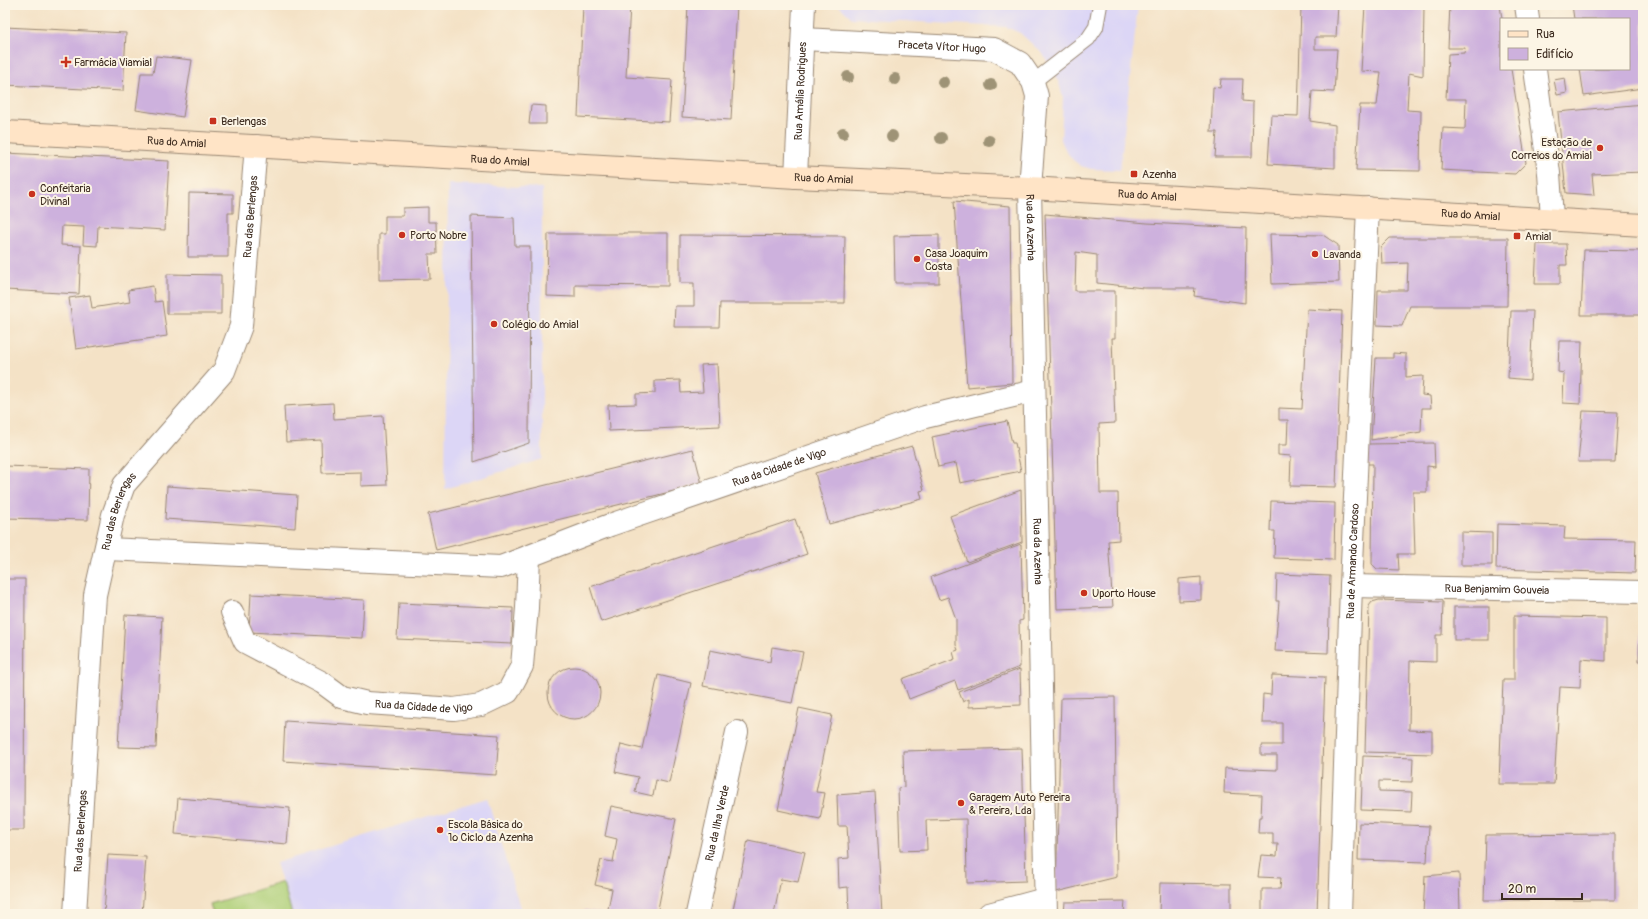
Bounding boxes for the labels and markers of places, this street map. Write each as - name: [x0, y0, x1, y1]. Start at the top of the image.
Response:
- place label: Farmácia Viamial: [74, 56, 152, 69]
- marker: Farmácia Viamial: [61, 57, 71, 67]
- place label: Berlengas: [221, 115, 266, 128]
- marker: Berlengas: [208, 116, 218, 126]
- place label: Estação de Correios do Amial: [1511, 136, 1593, 162]
- marker: Estação de Correios do Amial: [1595, 143, 1605, 153]
- place label: Azenha: [1142, 168, 1176, 181]
- marker: Azenha: [1129, 169, 1139, 179]
- place label: Confeitaria Divinal: [40, 182, 91, 208]
- marker: Confeitaria Divinal: [27, 189, 37, 199]
- place label: Porto Nobre: [410, 229, 467, 242]
- marker: Porto Nobre: [397, 230, 407, 240]
- place label: Amial: [1525, 230, 1551, 243]
- marker: Amial: [1512, 231, 1522, 241]
- place label: Casa Joaquim Costa: [925, 247, 988, 273]
- place label: Lavanda: [1323, 248, 1361, 261]
- marker: Lavanda: [1310, 249, 1320, 259]
- marker: Casa Joaquim Costa: [912, 254, 922, 264]
- place label: Colégio do Amial: [502, 318, 579, 331]
- marker: Colégio do Amial: [489, 319, 499, 329]
- place label: Uporto House: [1092, 587, 1156, 600]
- marker: Uporto House: [1079, 588, 1089, 598]
- place label: Garagem Auto Pereira & Pereira, Lda: [969, 791, 1070, 817]
- marker: Garagem Auto Pereira & Pereira, Lda: [956, 798, 966, 808]
- place label: Escola Básica do 1º Ciclo da Azenha: [448, 818, 533, 844]
- marker: Escola Básica do 1º Ciclo da Azenha: [435, 825, 445, 835]

